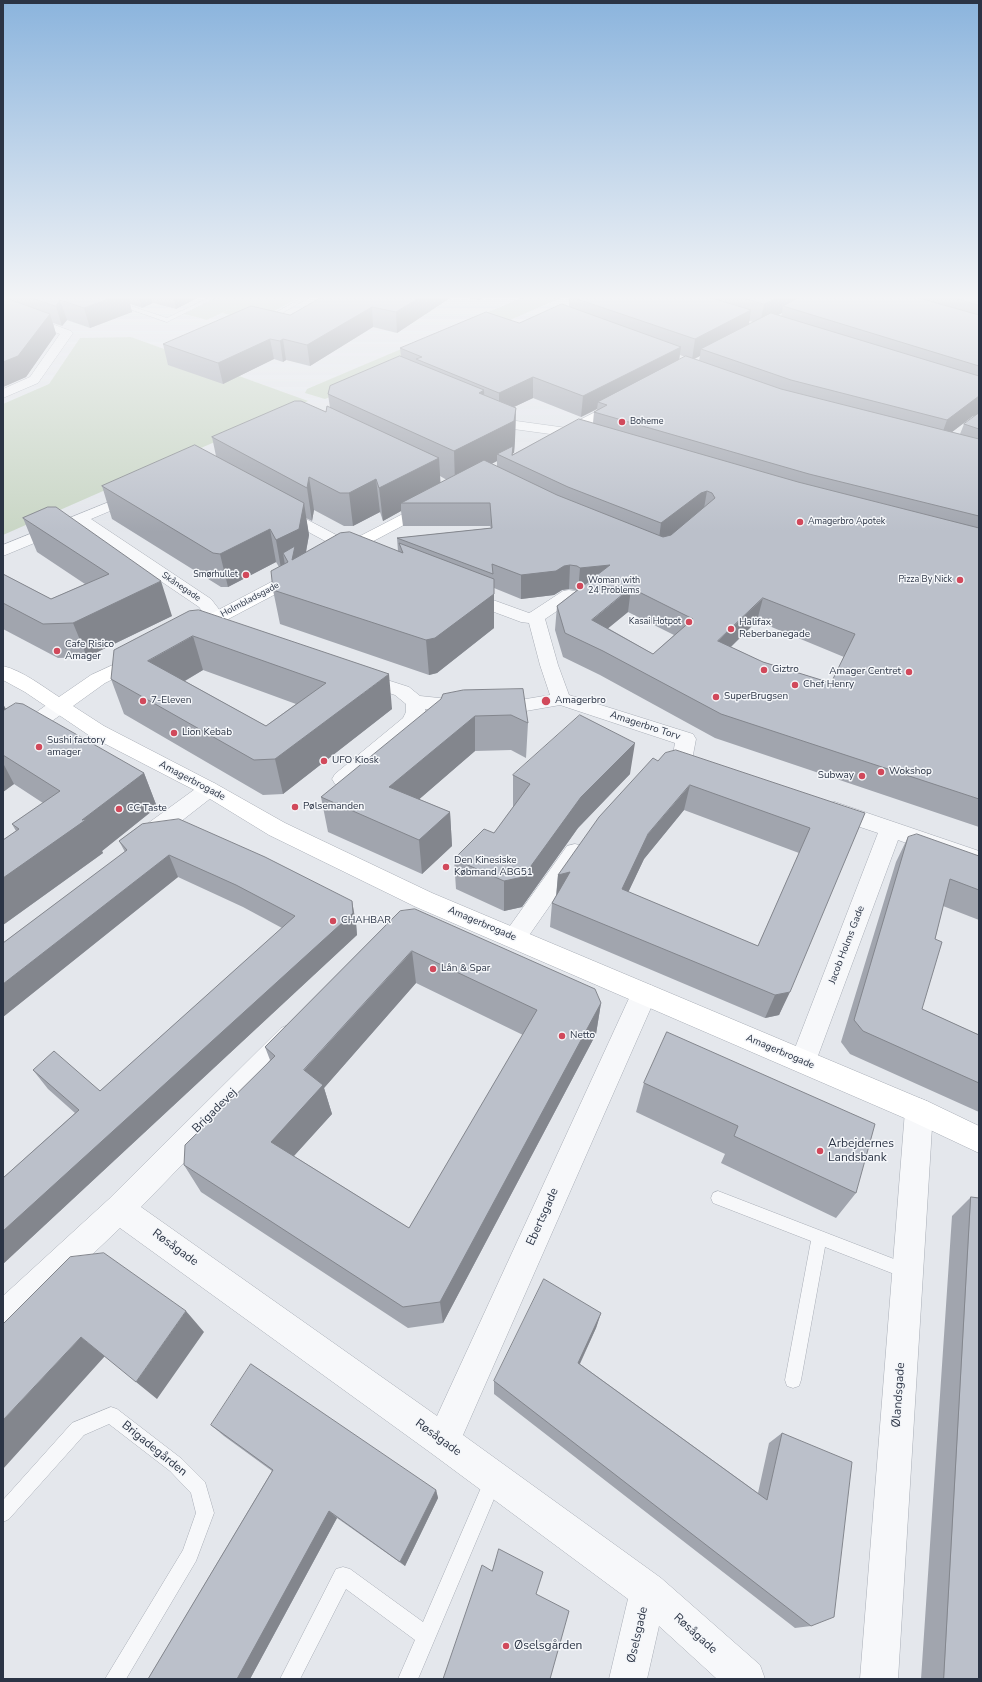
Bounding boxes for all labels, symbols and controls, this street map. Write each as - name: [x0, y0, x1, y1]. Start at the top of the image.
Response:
- marker: Boheme: [617, 417, 627, 427]
- place label: Boheme: [630, 417, 663, 427]
- marker: Amagerbro Apotek: [795, 517, 805, 527]
- place label: Amagerbro Apotek: [808, 517, 885, 527]
- street label: Skånegade: [159, 570, 203, 604]
- place label: Smørhullet: [193, 570, 238, 580]
- marker: Smørhullet: [241, 570, 251, 580]
- place label: Pizza By Nick: [898, 575, 952, 585]
- marker: Pizza By Nick: [955, 575, 965, 585]
- place label: Woman with 24 Problems: [588, 576, 640, 597]
- street label: Holmbladsgade: [219, 580, 281, 620]
- marker: Woman with 24 Problems: [575, 581, 585, 591]
- place label: Kasai Hotpot: [629, 617, 681, 627]
- marker: Kasai Hotpot: [684, 617, 694, 627]
- place label: Halifax Reberbanegade: [739, 617, 810, 640]
- marker: Halifax Reberbanegade: [726, 624, 736, 634]
- place label: Cafe Risico Amager: [65, 639, 114, 662]
- marker: Cafe Risico Amager: [52, 646, 62, 656]
- place label: Giztro: [772, 664, 799, 676]
- marker: Giztro: [759, 665, 769, 675]
- place label: Amager Centret: [829, 666, 901, 678]
- marker: Amager Centret: [904, 667, 914, 677]
- place label: Chef Henry: [803, 679, 854, 691]
- marker: Chef Henry: [790, 680, 800, 690]
- place label: SuperBrugsen: [724, 691, 788, 703]
- marker: SuperBrugsen: [711, 692, 721, 702]
- place label: 7-Eleven: [151, 695, 191, 707]
- marker: Amagerbro: [540, 695, 552, 707]
- place label: Amagerbro: [555, 695, 606, 707]
- marker: 7-Eleven: [138, 696, 148, 706]
- street label: Amagerbro Torv: [608, 709, 682, 743]
- place label: Lion Kebab: [182, 727, 232, 739]
- marker: Lion Kebab: [169, 728, 179, 738]
- place label: Sushi factory amager: [47, 735, 105, 758]
- marker: Sushi factory amager: [34, 742, 44, 752]
- place label: UFO Kiosk: [332, 755, 379, 767]
- marker: UFO Kiosk: [319, 756, 329, 766]
- street label: Amagerbrogade: [157, 759, 227, 803]
- place label: Wokshop: [889, 766, 932, 778]
- marker: Wokshop: [876, 767, 886, 777]
- place label: Subway: [818, 770, 854, 782]
- marker: Subway: [857, 771, 867, 781]
- place label: Pølsemanden: [303, 801, 364, 813]
- marker: Pølsemanden: [290, 802, 300, 812]
- place label: CC Taste: [127, 803, 167, 815]
- marker: CC Taste: [114, 804, 124, 814]
- place label: Den Kinesiske Købmand ABG51: [454, 855, 533, 878]
- marker: Den Kinesiske Købmand ABG51: [441, 862, 451, 872]
- street label: Amagerbrogade: [446, 904, 518, 944]
- street label: Jacob Holms Gade: [827, 904, 867, 986]
- place label: CHAHBAR: [341, 915, 391, 927]
- marker: CHAHBAR: [328, 916, 338, 926]
- place label: Lån & Spar: [441, 963, 490, 975]
- marker: Lån & Spar: [428, 964, 438, 974]
- place label: Netto: [570, 1030, 595, 1042]
- marker: Netto: [557, 1031, 567, 1041]
- street label: Amagerbrogade: [744, 1032, 816, 1072]
- street label: Brigadevej: [190, 1086, 240, 1136]
- place label: Arbejdernes Landsbank: [828, 1137, 894, 1165]
- marker: Arbejdernes Landsbank: [815, 1146, 825, 1156]
- street label: Ebertsgade: [524, 1186, 562, 1248]
- street label: Røsågade: [149, 1226, 201, 1270]
- street label: Ølandsgade: [890, 1362, 908, 1428]
- street label: Røsågade: [412, 1416, 464, 1460]
- street label: Brigadegården: [118, 1418, 190, 1480]
- street label: Øselsgade: [625, 1605, 651, 1665]
- street label: Røsågade: [670, 1611, 720, 1657]
- place label: Øselsgården: [514, 1639, 582, 1653]
- marker: Øselsgården: [501, 1641, 511, 1651]

